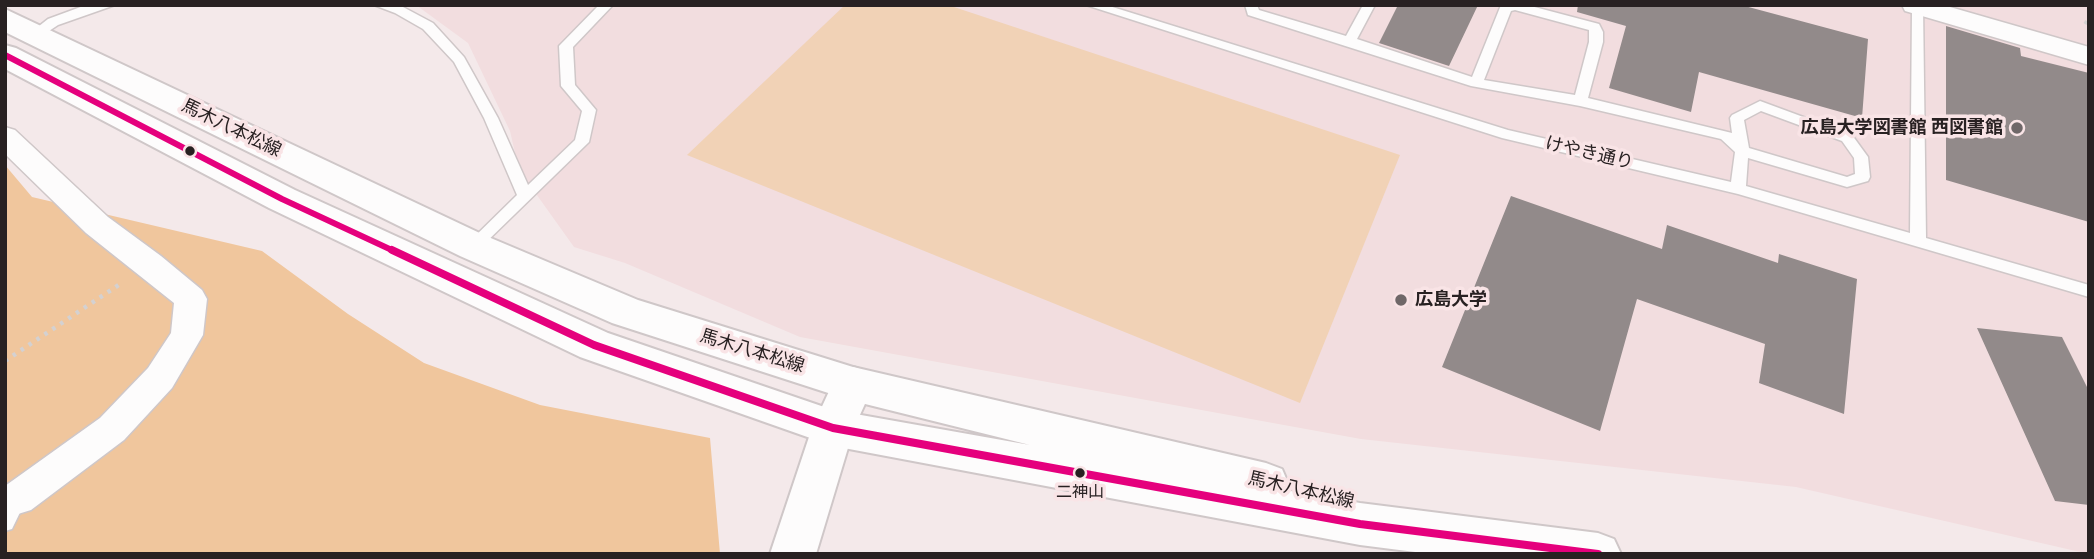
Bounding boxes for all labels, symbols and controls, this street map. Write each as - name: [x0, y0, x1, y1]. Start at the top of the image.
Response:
- street label: 馬木八本松線: [178, 96, 284, 162]
- place label: 広島大学図書館 西図書館: [1801, 117, 2003, 139]
- marker: 広島大学図書館 西図書館: [2009, 120, 2025, 136]
- street label: けやき通り: [1543, 133, 1635, 175]
- unlabelled marker: [183, 144, 197, 158]
- place label: 広島大学: [1415, 289, 1487, 311]
- marker: 広島大学: [1393, 292, 1409, 308]
- street label: 馬木八本松線: [697, 326, 807, 378]
- marker: 二神山: [1073, 466, 1087, 480]
- street label: 馬木八本松線: [1246, 468, 1356, 514]
- place label: 二神山: [1056, 483, 1104, 503]

